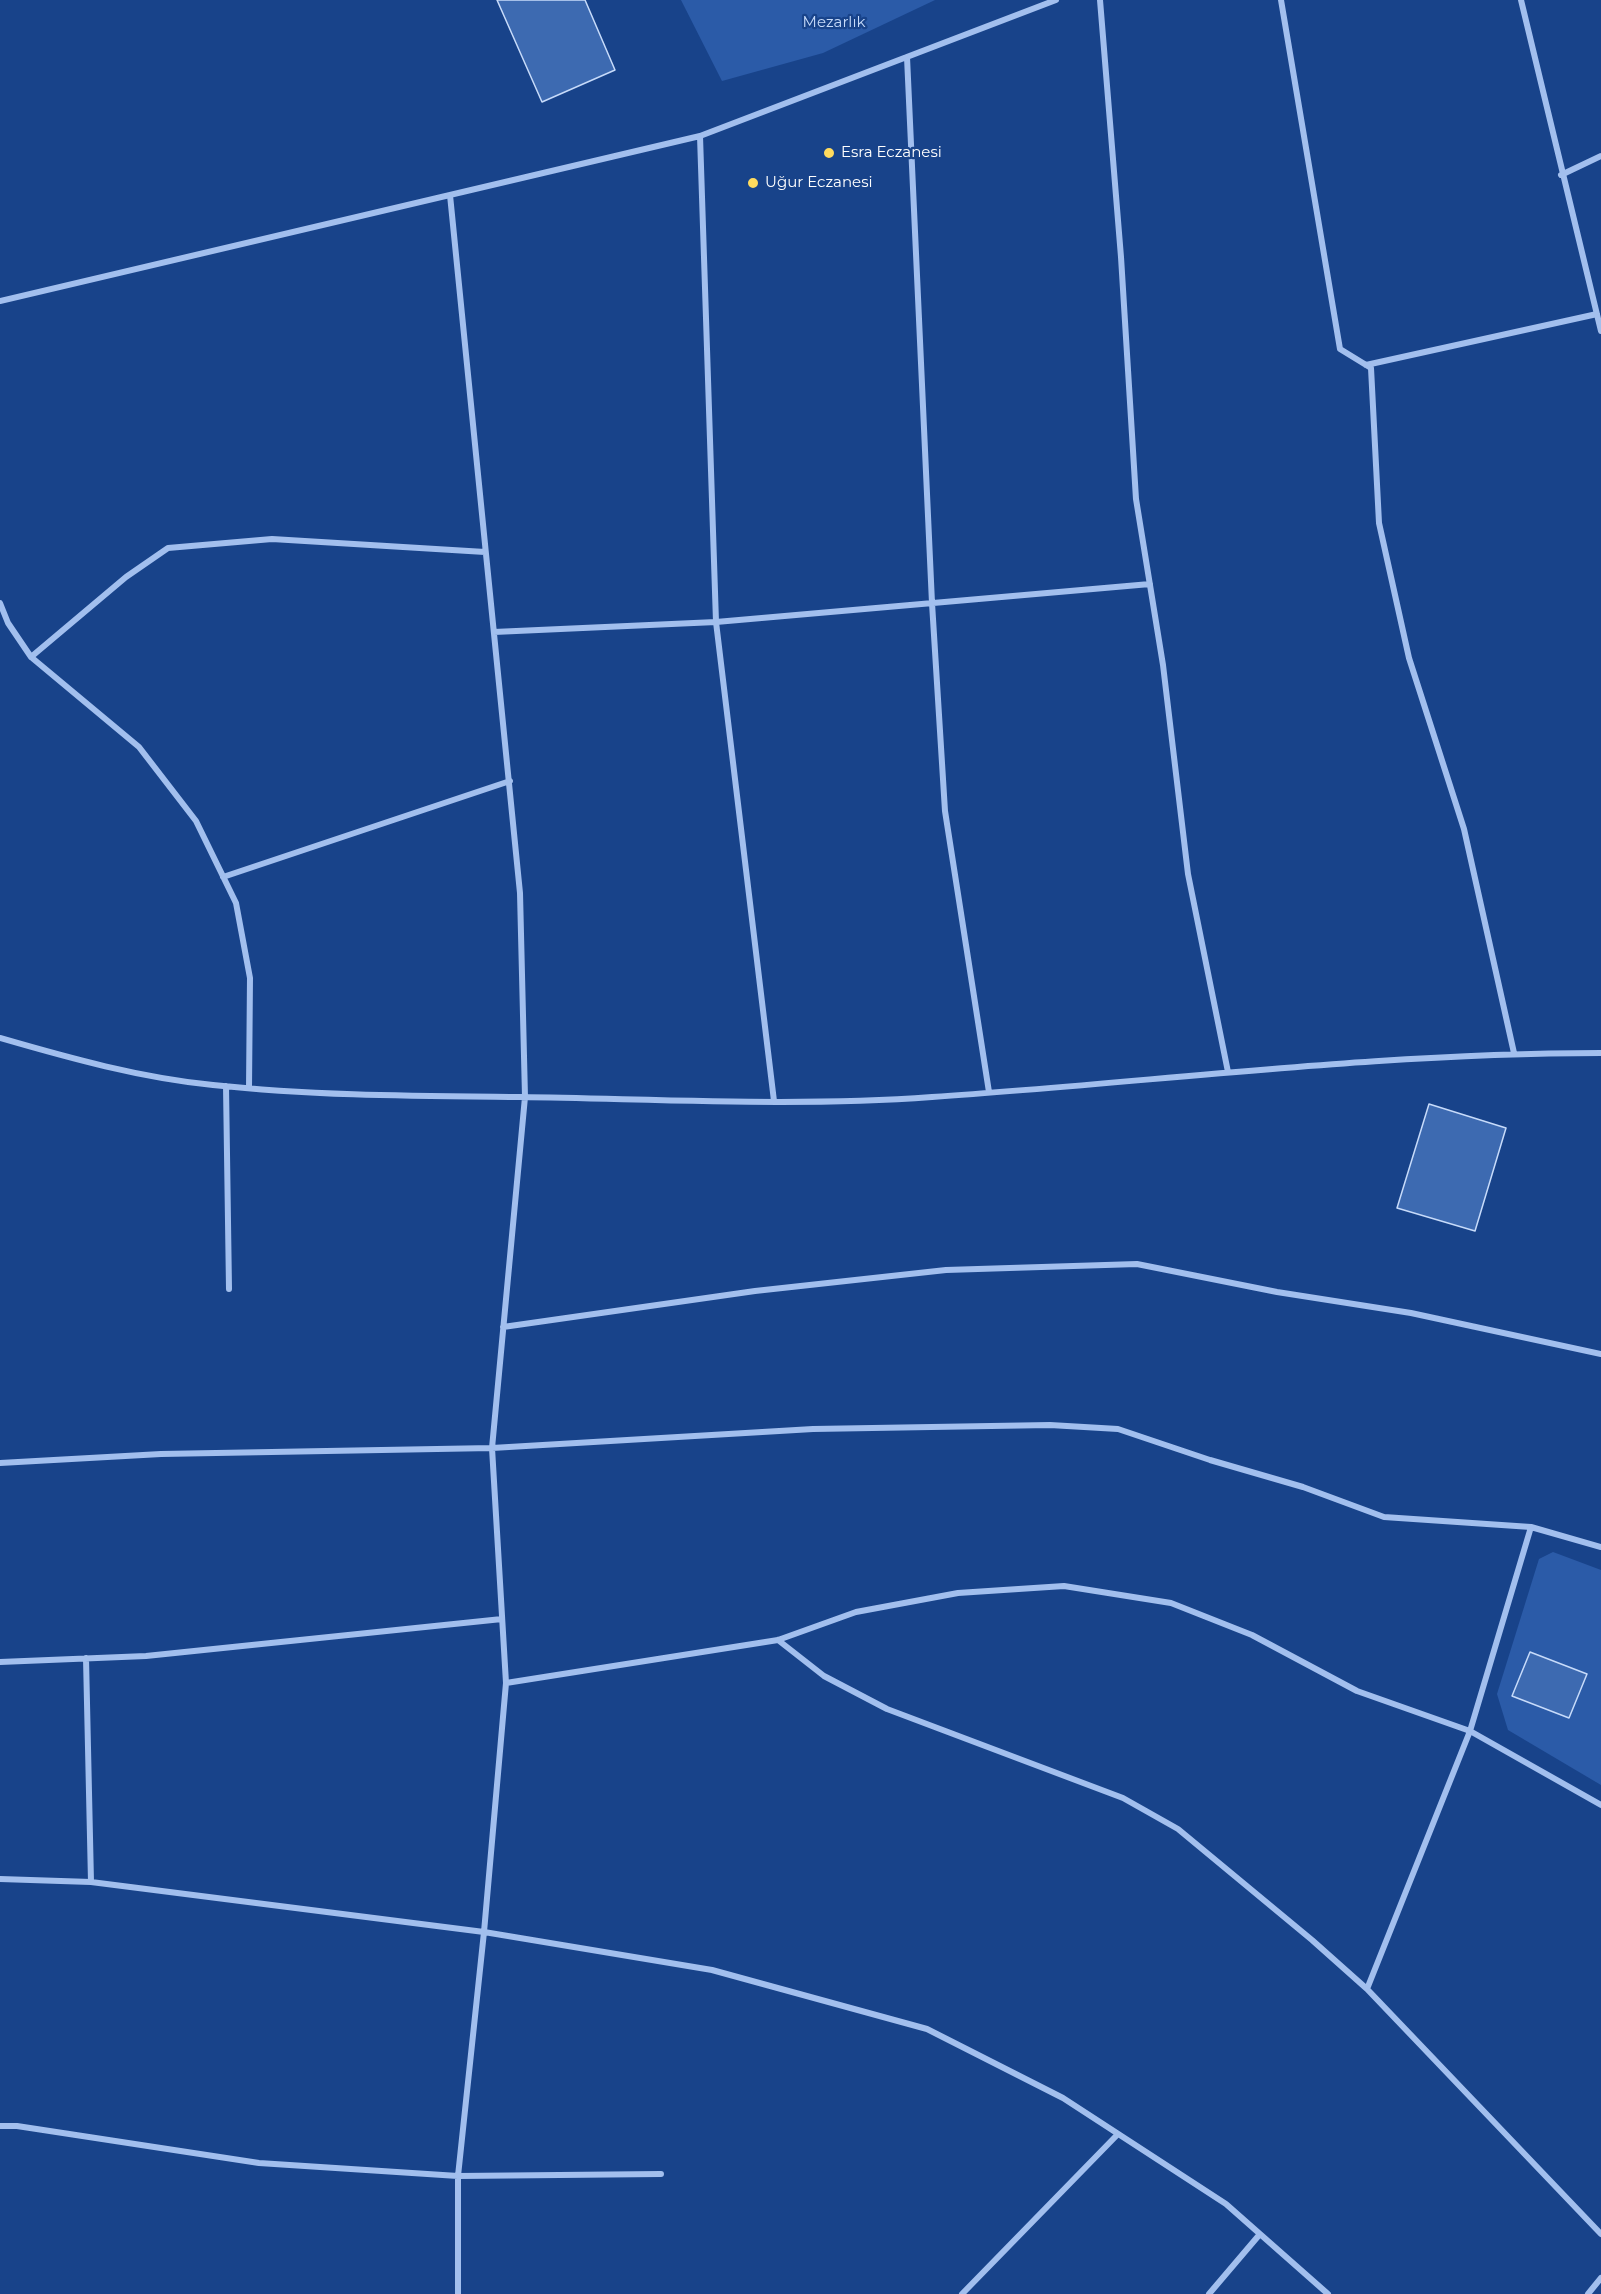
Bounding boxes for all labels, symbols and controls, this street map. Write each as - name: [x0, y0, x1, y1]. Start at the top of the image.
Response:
- park label: Mezarlık: [803, 14, 865, 32]
- place label: Esra Eczanesi: [841, 144, 942, 162]
- marker: Esra Eczanesi: [822, 146, 836, 160]
- place label: Uğur Eczanesi: [765, 174, 872, 192]
- marker: Uğur Eczanesi: [746, 176, 760, 190]

